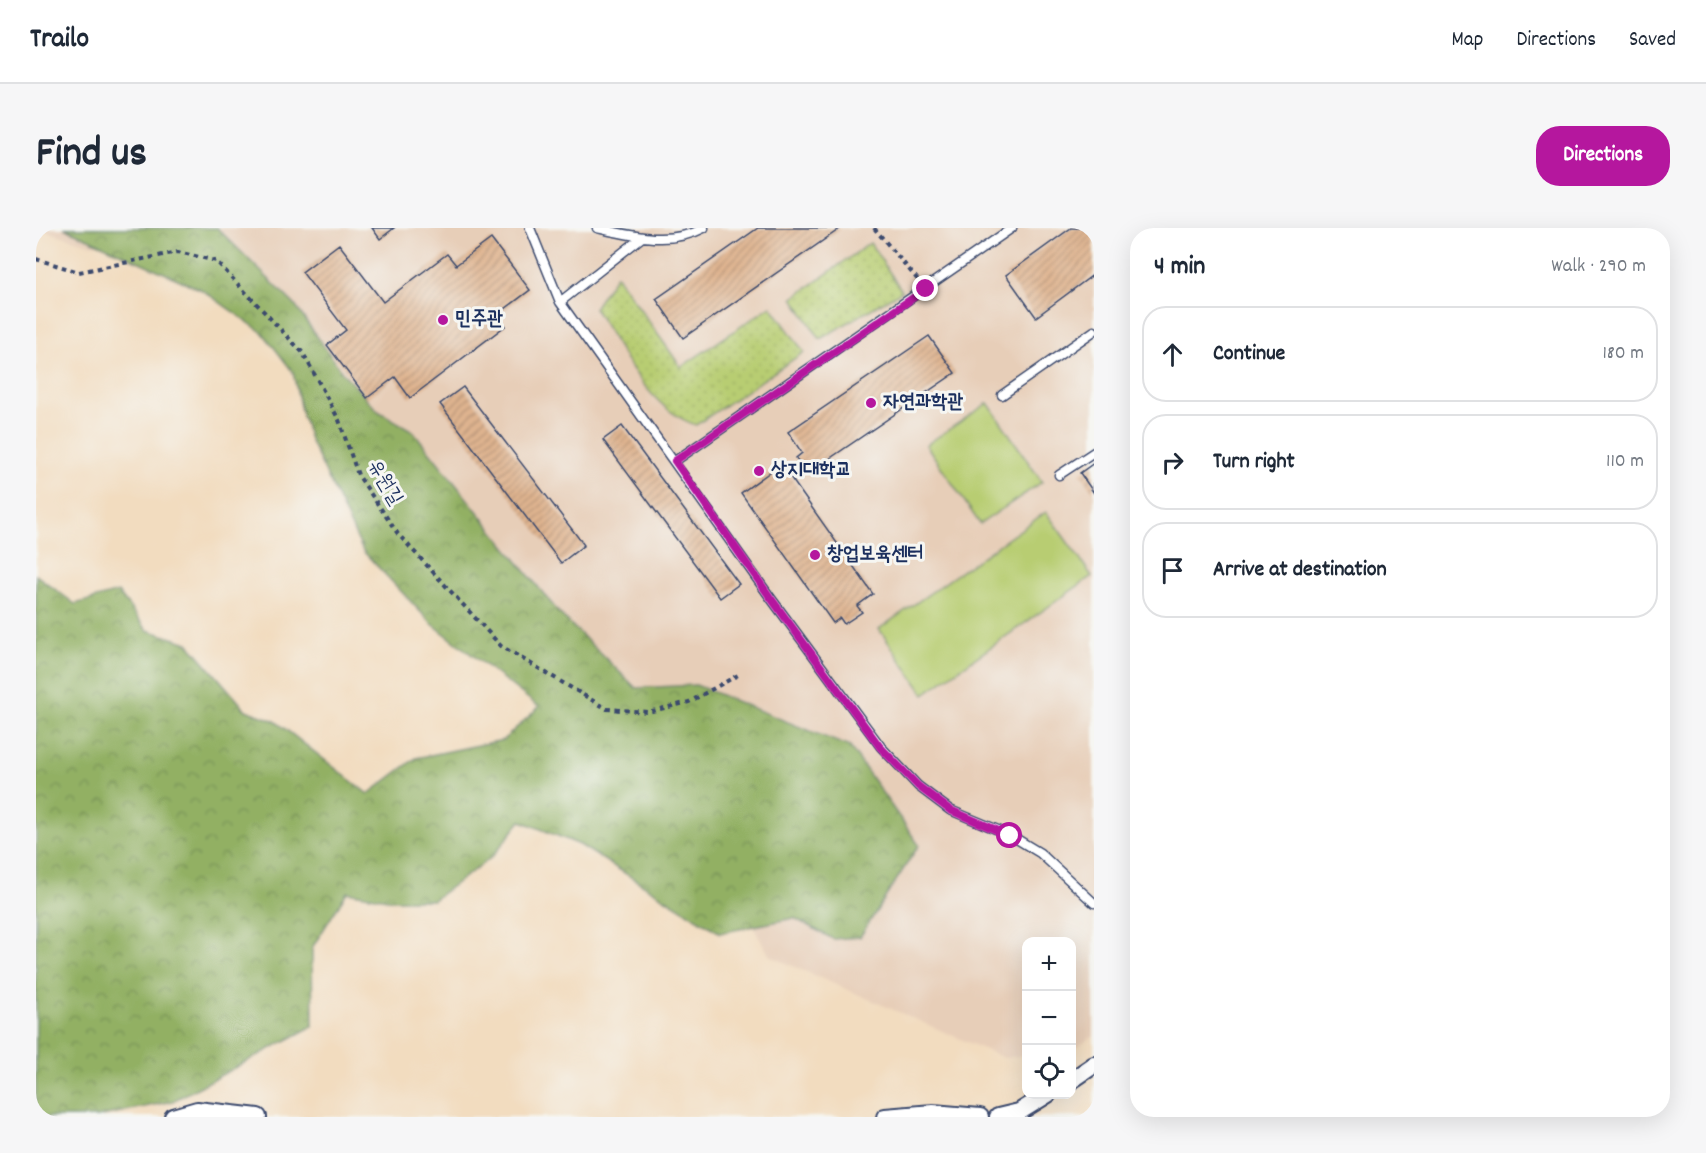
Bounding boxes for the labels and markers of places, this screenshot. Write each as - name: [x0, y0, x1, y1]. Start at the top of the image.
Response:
- place label: 민주관: [455, 306, 503, 334]
- marker: 민주관: [436, 313, 450, 327]
- place label: 자연과학관: [883, 389, 963, 417]
- marker: 자연과학관: [864, 396, 878, 410]
- place label: 상지대학교: [771, 457, 851, 485]
- marker: 상지대학교: [752, 464, 766, 478]
- place label: 창업보육센터: [827, 541, 924, 569]
- marker: 창업보육센터: [808, 548, 822, 562]

